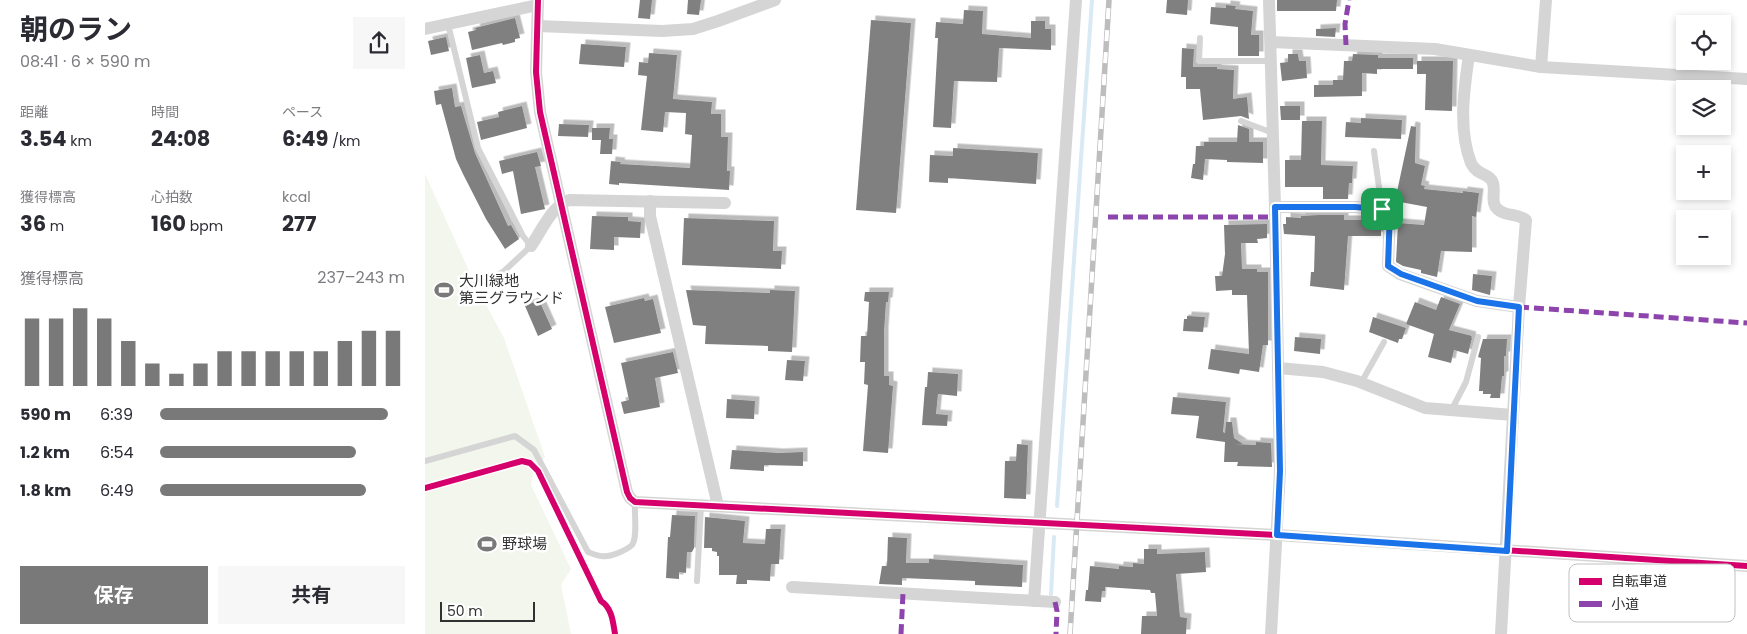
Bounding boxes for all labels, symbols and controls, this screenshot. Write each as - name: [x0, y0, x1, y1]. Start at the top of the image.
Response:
- text: 朝のラン: [20, 10, 132, 49]
- map controls: [1676, 15, 1731, 265]
- button: locate: [1676, 15, 1731, 70]
- button: share: [353, 17, 405, 69]
- text: 08:41 · 6 × 590 m: [20, 50, 151, 73]
- button: layers: [1676, 80, 1731, 135]
- text: 距離: [20, 102, 48, 122]
- text: 時間: [151, 102, 179, 122]
- text: ペース: [282, 102, 323, 122]
- text: 3.54: [20, 124, 67, 153]
- text: 24:08: [151, 124, 210, 153]
- text: 6:49: [282, 124, 328, 153]
- text: km: [67, 131, 92, 151]
- text: /km: [328, 131, 361, 151]
- button: +: [1676, 145, 1731, 200]
- text: 獲得標高: [20, 187, 76, 207]
- text: 心拍数: [151, 187, 193, 207]
- text: kcal: [282, 187, 311, 207]
- pin: [1361, 188, 1403, 230]
- icon: arrive: [1368, 195, 1396, 223]
- text: 36: [20, 209, 46, 238]
- text: 160: [151, 209, 186, 238]
- text: 277: [282, 209, 316, 238]
- button: −: [1676, 210, 1731, 265]
- text: m: [46, 216, 64, 236]
- text: bpm: [186, 216, 223, 236]
- text: 237–243 m: [317, 266, 405, 289]
- text: 獲得標高: [20, 267, 84, 290]
- place label: 大川緑地 第三グラウンド: [459, 270, 564, 308]
- sports icon: 大川緑地 第三グラウンド: [433, 279, 455, 301]
- text: 590 m: [20, 403, 71, 426]
- text: 6:39: [100, 403, 133, 426]
- text: 1.2 km: [20, 441, 70, 464]
- text: 6:54: [100, 441, 134, 464]
- text: 1.8 km: [20, 479, 71, 502]
- text: 6:49: [100, 479, 134, 502]
- sports icon: 野球場: [476, 533, 498, 555]
- place label: 野球場: [502, 533, 547, 554]
- legend: [1569, 564, 1735, 622]
- button: 保存: [20, 566, 208, 624]
- button: 共有: [218, 566, 405, 624]
- text: 自転車道: [1611, 571, 1667, 591]
- text: 小道: [1611, 594, 1639, 614]
- scale bar: [440, 599, 535, 622]
- text: 50 m: [447, 601, 483, 621]

